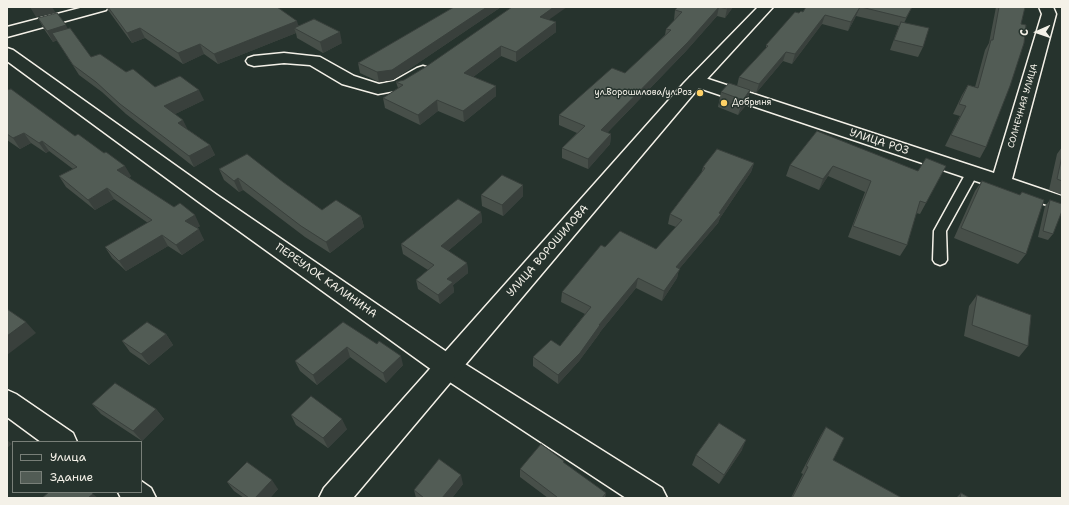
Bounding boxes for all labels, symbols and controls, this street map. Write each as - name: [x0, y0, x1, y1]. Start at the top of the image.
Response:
- north arrow: [1017, 12, 1057, 52]
- text: С: [1017, 29, 1032, 36]
- street label: СОЛНЕЧНАЯ УЛИЦА: [1006, 63, 1040, 149]
- place label: ул.Ворошилова/ул.Роз: [594, 88, 692, 98]
- marker: ул.Ворошилова/ул.Роз: [695, 88, 705, 98]
- marker: Добрыня: [719, 98, 729, 108]
- place label: Добрыня: [732, 98, 771, 108]
- street label: УЛИЦА РОЗ: [848, 126, 910, 158]
- street label: УЛИЦА ВОРОШИЛОВА: [504, 202, 592, 300]
- street label: ПЕРЕУЛОК КАЛИНИНА: [273, 241, 379, 321]
- legend: [12, 441, 142, 493]
- text: Улица: [50, 449, 86, 465]
- text: Здание: [50, 469, 93, 485]

